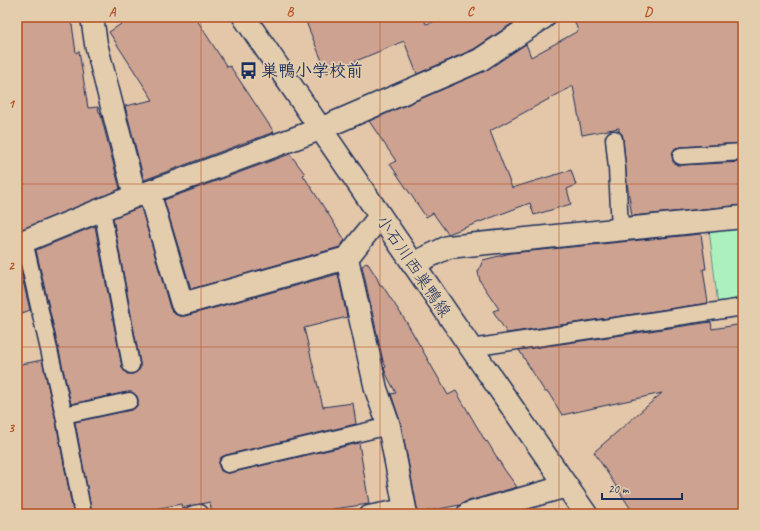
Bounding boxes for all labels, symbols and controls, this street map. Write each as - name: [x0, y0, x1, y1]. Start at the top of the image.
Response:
- text: A: [109, 4, 117, 20]
- text: B: [287, 4, 295, 20]
- text: C: [467, 4, 475, 20]
- text: D: [644, 4, 653, 20]
- bus stop icon: 巣鴨小学校前: [238, 60, 258, 80]
- place label: 巣鴨小学校前: [261, 60, 363, 81]
- text: 1: [8, 96, 16, 112]
- street label: 小石川西巣鴨線: [372, 211, 456, 321]
- text: 2: [8, 258, 15, 274]
- text: 3: [8, 420, 15, 436]
- scale bar: [602, 475, 682, 501]
- text: 20 m: [608, 481, 630, 497]

